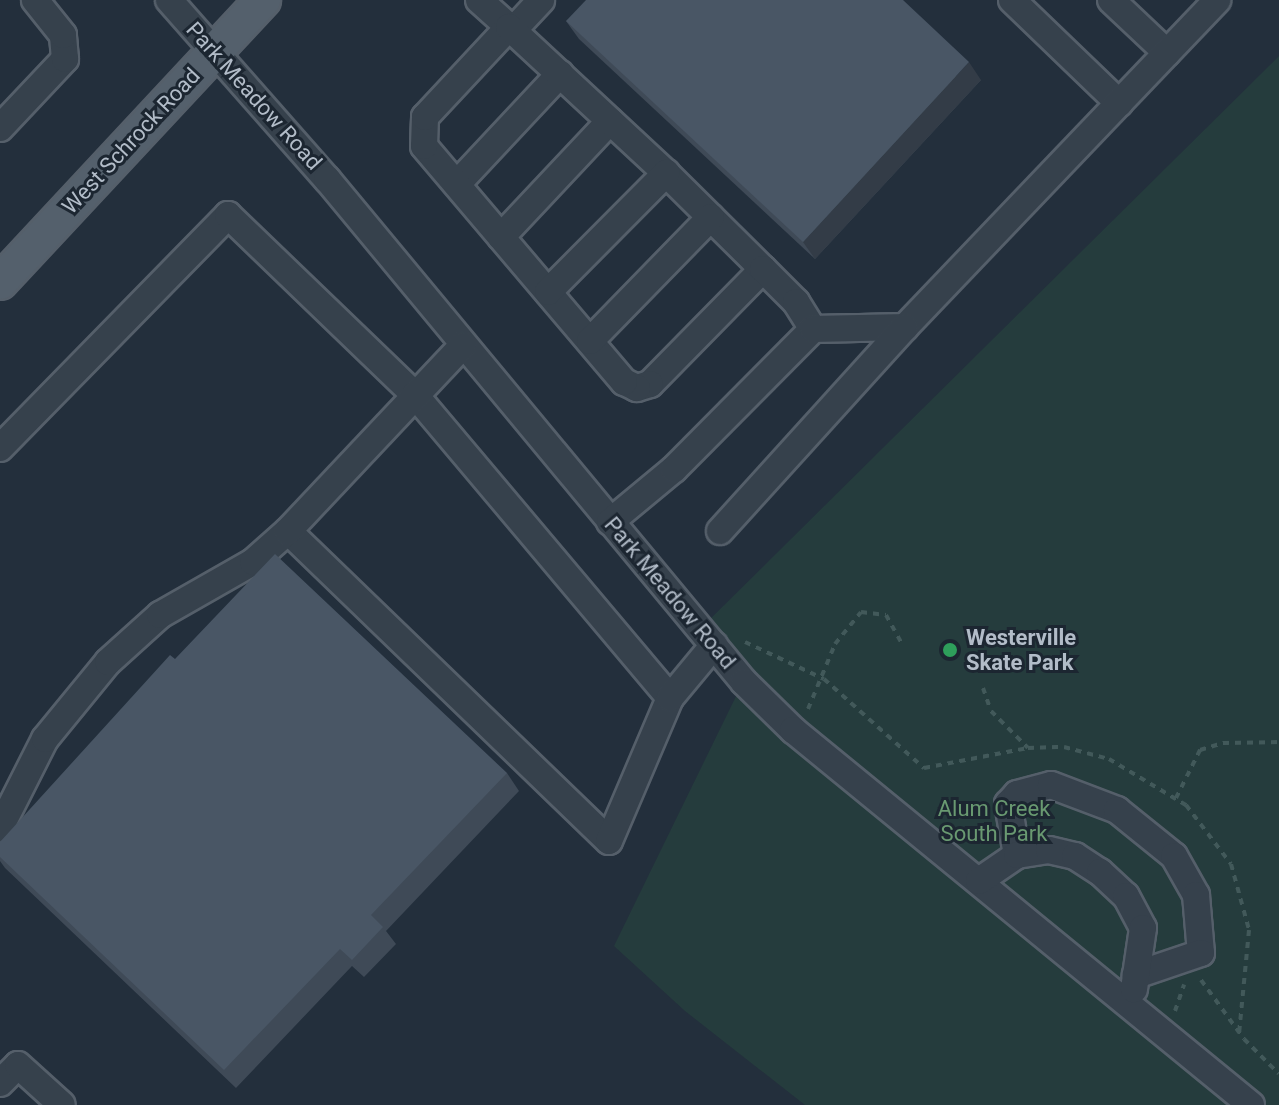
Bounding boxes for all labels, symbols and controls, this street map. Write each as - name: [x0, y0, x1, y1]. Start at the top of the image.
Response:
- street label: Park Meadow Road: [181, 17, 327, 175]
- street label: West Schrock Road: [57, 63, 205, 219]
- street label: Park Meadow Road: [599, 512, 741, 674]
- place label: Westerville Skate Park: [966, 624, 1076, 676]
- marker: Westerville Skate Park: [941, 641, 959, 659]
- park label: Alum Creek South Park: [938, 795, 1050, 846]

